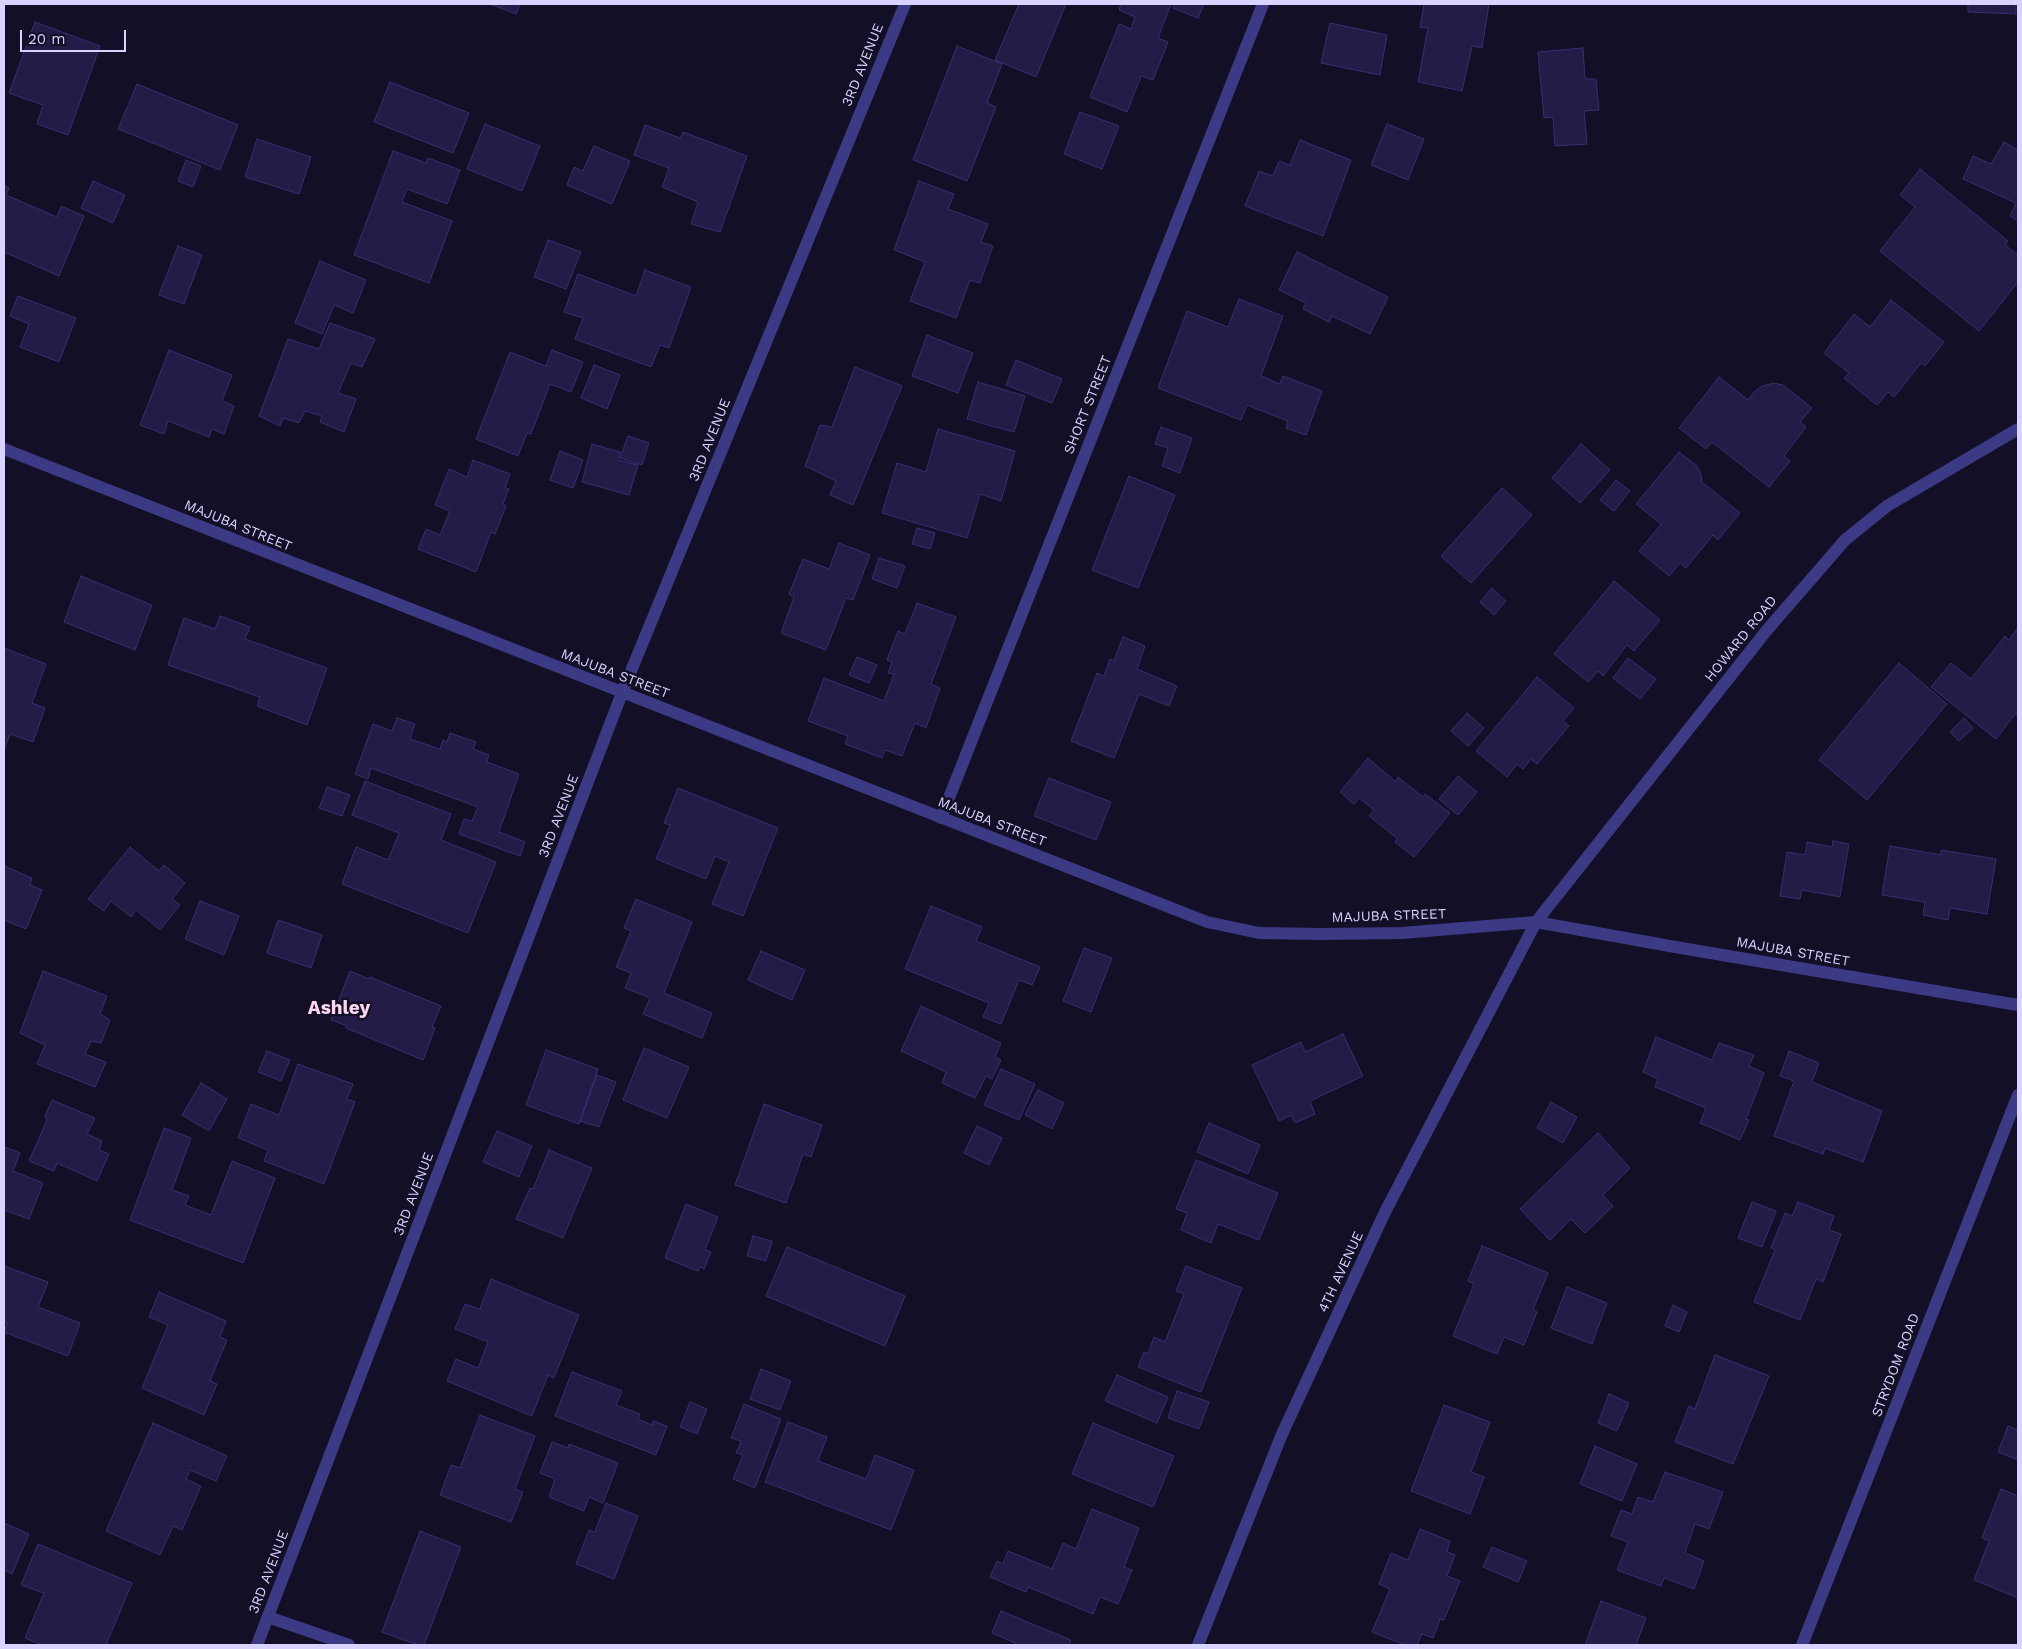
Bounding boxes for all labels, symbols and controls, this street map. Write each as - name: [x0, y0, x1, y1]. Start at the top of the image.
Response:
- scale bar: [22, 20, 129, 52]
- street label: 3RD AVENUE: [839, 21, 887, 109]
- text: 20 m: [28, 30, 66, 48]
- street label: SHORT STREET: [1061, 353, 1115, 457]
- street label: 3RD AVENUE: [686, 396, 734, 484]
- street label: MAJUBA STREET: [182, 497, 294, 555]
- street label: HOWARD ROAD: [1701, 593, 1781, 685]
- street label: MAJUBA STREET: [558, 646, 672, 702]
- street label: 3RD AVENUE: [535, 772, 583, 860]
- street label: MAJUBA STREET: [935, 794, 1049, 850]
- street label: MAJUBA STREET: [1331, 906, 1447, 926]
- street label: MAJUBA STREET: [1735, 934, 1851, 970]
- district label: Ashley: [308, 997, 370, 1019]
- street label: 3RD AVENUE: [390, 1150, 438, 1238]
- street label: 4TH AVENUE: [1315, 1229, 1367, 1315]
- street label: STRYDOM ROAD: [1868, 1311, 1924, 1419]
- street label: 3RD AVENUE: [245, 1528, 293, 1616]

